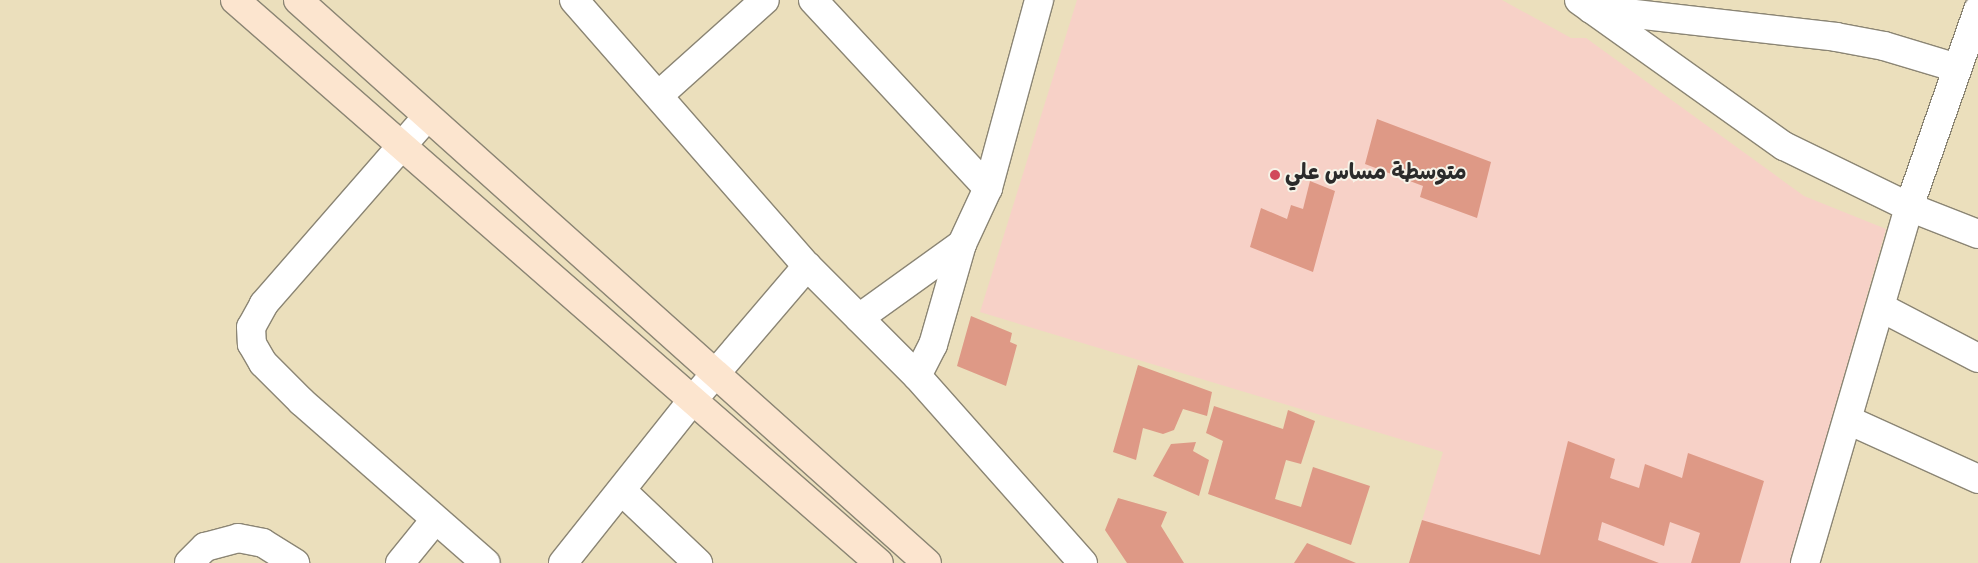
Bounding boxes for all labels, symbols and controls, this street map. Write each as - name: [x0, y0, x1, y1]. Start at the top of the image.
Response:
- place label: متوسطة مساس علي: [1285, 162, 1467, 188]
- marker: متوسطة مساس علي: [1269, 169, 1281, 181]

